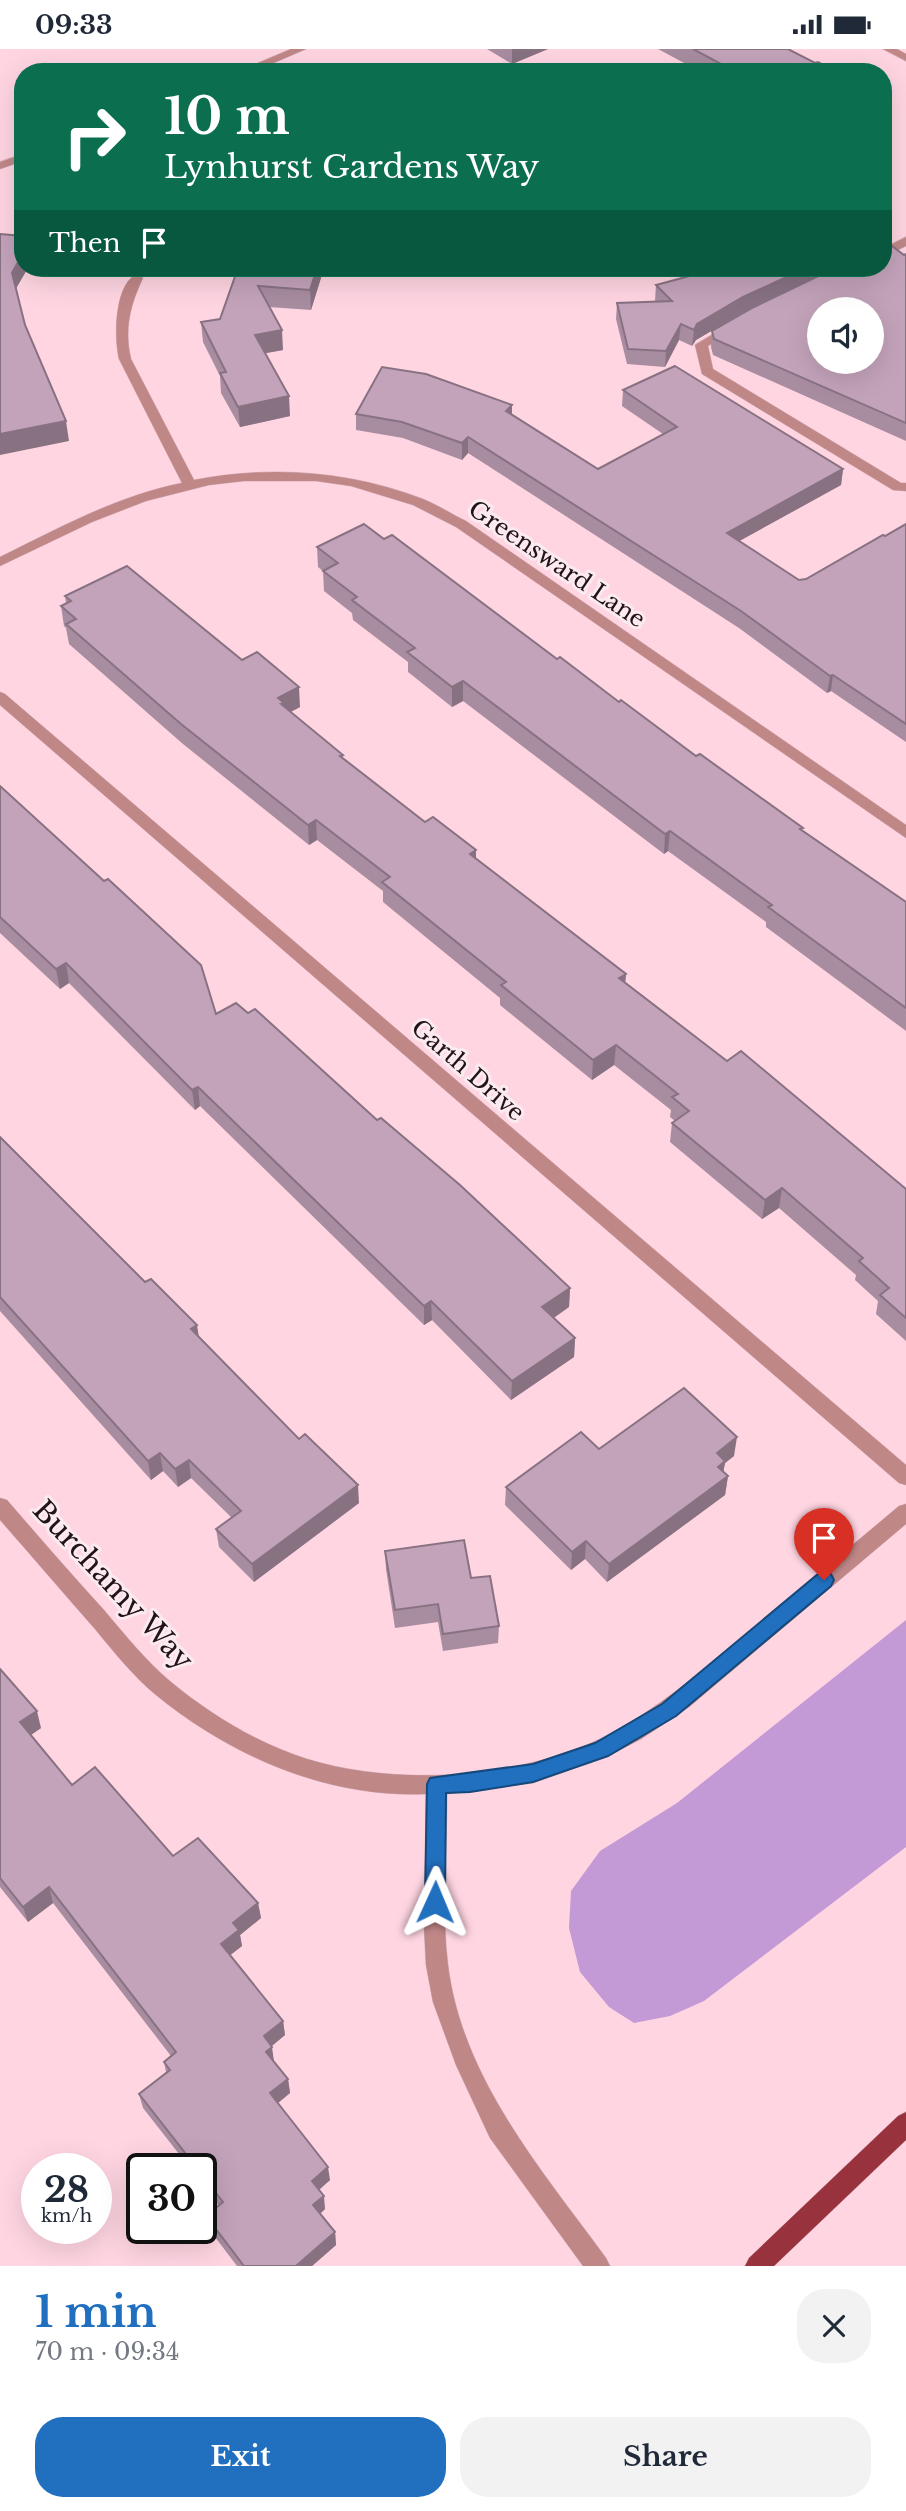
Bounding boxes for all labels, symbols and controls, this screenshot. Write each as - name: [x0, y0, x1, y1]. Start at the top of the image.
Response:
- text: 09:33: [35, 9, 113, 41]
- text: 10 m: [164, 86, 290, 147]
- icon: right: [49, 91, 140, 182]
- text: Lynhurst Gardens Way: [164, 147, 539, 187]
- icon: arrive: [135, 224, 173, 262]
- text: Then: [49, 227, 121, 259]
- map controls: [807, 297, 884, 374]
- button: sound: [807, 297, 884, 374]
- street label: Greensward Lane: [463, 495, 651, 633]
- street label: Garth Drive: [406, 1013, 530, 1127]
- street label: Burchamy Way: [25, 1493, 201, 1677]
- pin: [794, 1508, 854, 1580]
- icon: arrive: [805, 1519, 843, 1557]
- position arrow: [398, 1865, 472, 1939]
- speed limit sign: 30: [126, 2153, 217, 2244]
- text: 28: [44, 2168, 89, 2211]
- text: km/h: [41, 2205, 92, 2227]
- text: 1 min: [35, 2286, 157, 2338]
- button: close: [797, 2289, 871, 2363]
- text: 70 m · 09:34: [35, 2338, 179, 2366]
- button: Exit: [35, 2417, 446, 2497]
- button: Share: [460, 2417, 871, 2497]

